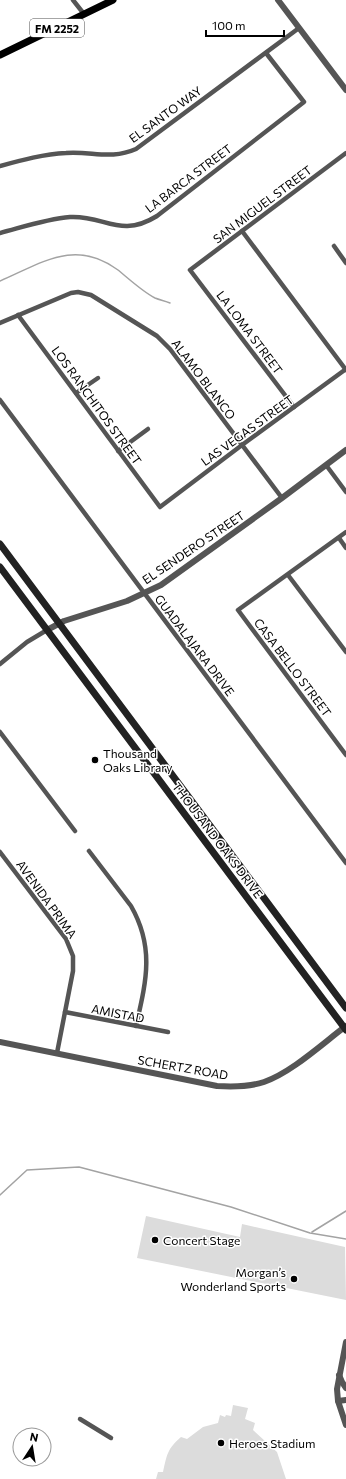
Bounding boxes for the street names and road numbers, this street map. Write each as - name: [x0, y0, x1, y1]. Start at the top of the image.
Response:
- road number: FM 2252: [30, 19, 84, 37]
- street label: EL SANTO WAY: [126, 83, 204, 145]
- street label: LA BARCA STREET: [142, 141, 234, 215]
- street label: SAN MIGUEL STREET: [210, 162, 314, 246]
- street label: LA LOMA STREET: [214, 288, 286, 377]
- street label: ALAMO BLANCO: [169, 336, 239, 422]
- street label: LOS RANCHITOS STREET: [49, 343, 145, 467]
- street label: LAS VEGAS STREET: [198, 392, 296, 468]
- street label: EL SENDERO STREET: [139, 507, 247, 586]
- street label: GUADALAJARA DRIVE: [151, 592, 238, 699]
- street label: CASA BELLO STREET: [252, 615, 335, 719]
- street label: THOUSAND OAKS DRIVE: [170, 779, 266, 901]
- street label: AVENIDA PRIMA: [14, 857, 80, 941]
- street label: AMISTAD: [90, 1001, 146, 1025]
- street label: SCHERTZ ROAD: [137, 1052, 229, 1082]

